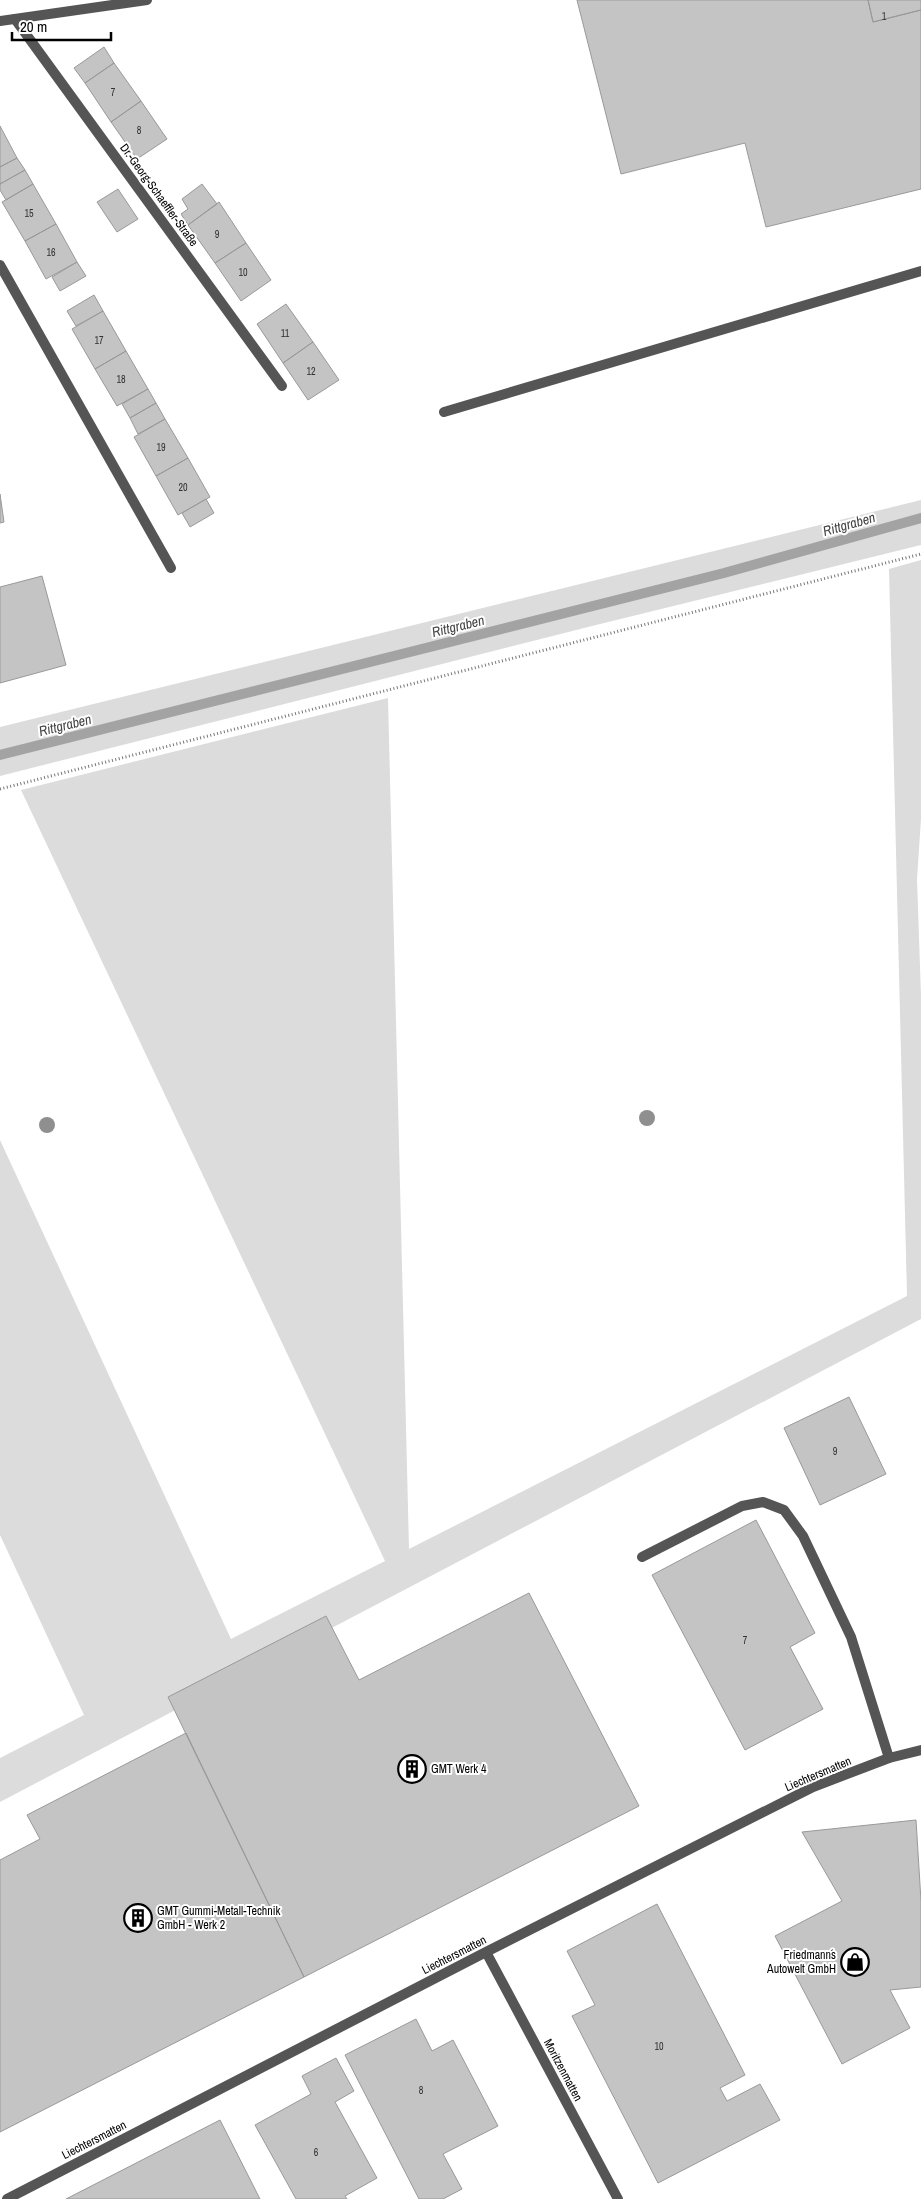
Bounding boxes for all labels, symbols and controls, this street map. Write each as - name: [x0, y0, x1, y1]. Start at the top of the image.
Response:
- scale bar: [12, 10, 111, 42]
- house number: 1: [882, 10, 887, 23]
- text: 20 m: [20, 16, 47, 37]
- house number: 7: [111, 86, 116, 99]
- house number: 8: [137, 124, 142, 137]
- street label: Dr.-Georg-Schaeffler-Straße: [116, 140, 202, 250]
- house number: 15: [24, 207, 34, 220]
- house number: 9: [215, 228, 220, 241]
- house number: 16: [46, 246, 56, 259]
- house number: 10: [238, 266, 248, 279]
- house number: 11: [281, 327, 290, 340]
- house number: 17: [94, 334, 104, 347]
- house number: 12: [306, 365, 316, 378]
- house number: 18: [116, 373, 126, 386]
- house number: 19: [156, 441, 166, 454]
- house number: 20: [178, 481, 188, 494]
- water label: Rittgraben: [821, 508, 877, 540]
- water label: Rittgraben: [430, 611, 486, 641]
- water label: Rittgraben: [37, 710, 93, 740]
- house number: 9: [833, 1445, 838, 1458]
- house number: 7: [743, 1634, 748, 1647]
- street label: Liechtersmatten: [782, 1753, 854, 1795]
- building icon: GMT Werk 4: [397, 1754, 427, 1784]
- place label: GMT Werk 4: [431, 1761, 487, 1777]
- building icon: GMT Gummi-Metall-Technik GmbH - Werk 2: [123, 1903, 153, 1933]
- place label: GMT Gummi-Metall-Technik GmbH - Werk 2: [157, 1903, 280, 1933]
- street label: Liechtersmatten: [419, 1932, 489, 1978]
- place label: Friedmann´s Autowelt GmbH: [766, 1947, 836, 1977]
- shop icon: Friedmann´s Autowelt GmbH: [840, 1947, 870, 1977]
- street label: Moritzenmatten: [540, 2036, 586, 2104]
- house number: 10: [654, 2040, 664, 2053]
- house number: 8: [419, 2084, 424, 2097]
- street label: Liechtersmatten: [59, 2117, 129, 2163]
- house number: 6: [314, 2146, 319, 2159]

